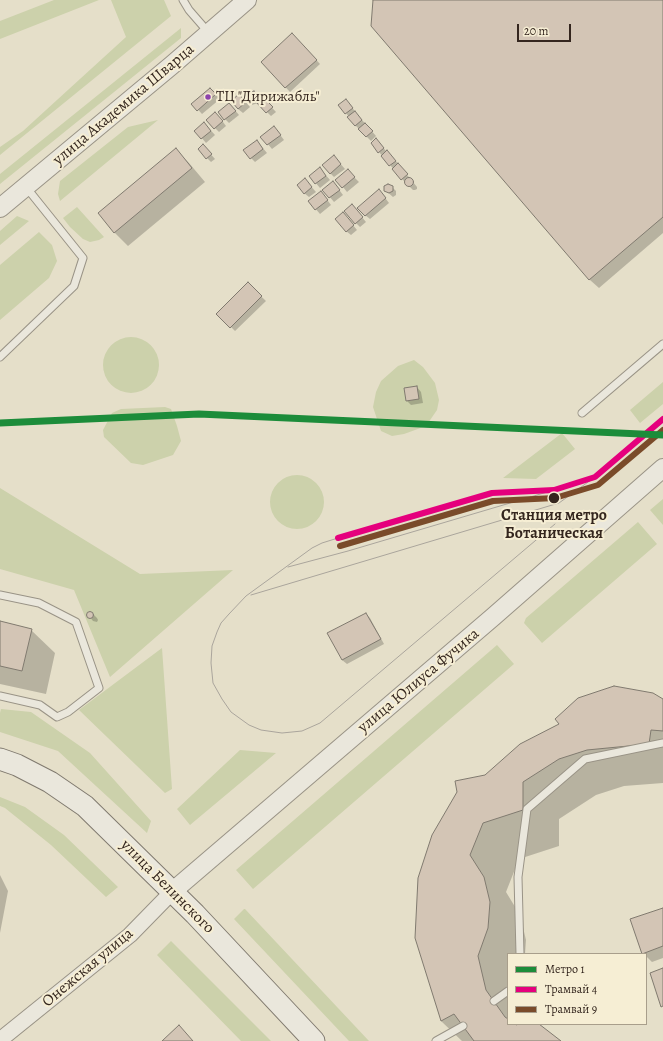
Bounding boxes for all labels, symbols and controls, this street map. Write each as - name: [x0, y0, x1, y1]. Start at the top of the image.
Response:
- scale bar: [519, 16, 573, 42]
- text: 20 m: [524, 23, 548, 39]
- street label: улица Академика Шварца: [49, 40, 199, 170]
- place label: ТЦ "Дирижабль": [216, 88, 320, 106]
- marker: ТЦ "Дирижабль": [203, 92, 213, 102]
- marker: Станция метро Ботаническая: [547, 491, 561, 505]
- place label: Станция метро Ботаническая: [501, 506, 607, 544]
- street label: улица Юлиуса Фучика: [354, 625, 484, 737]
- street label: улица Белинского: [116, 836, 218, 938]
- street label: Онежская улица: [39, 924, 137, 1012]
- legend: [507, 953, 647, 1025]
- text: Метро 1: [545, 961, 585, 977]
- text: Трамвай 4: [545, 981, 597, 997]
- text: Трамвай 9: [545, 1001, 597, 1017]

